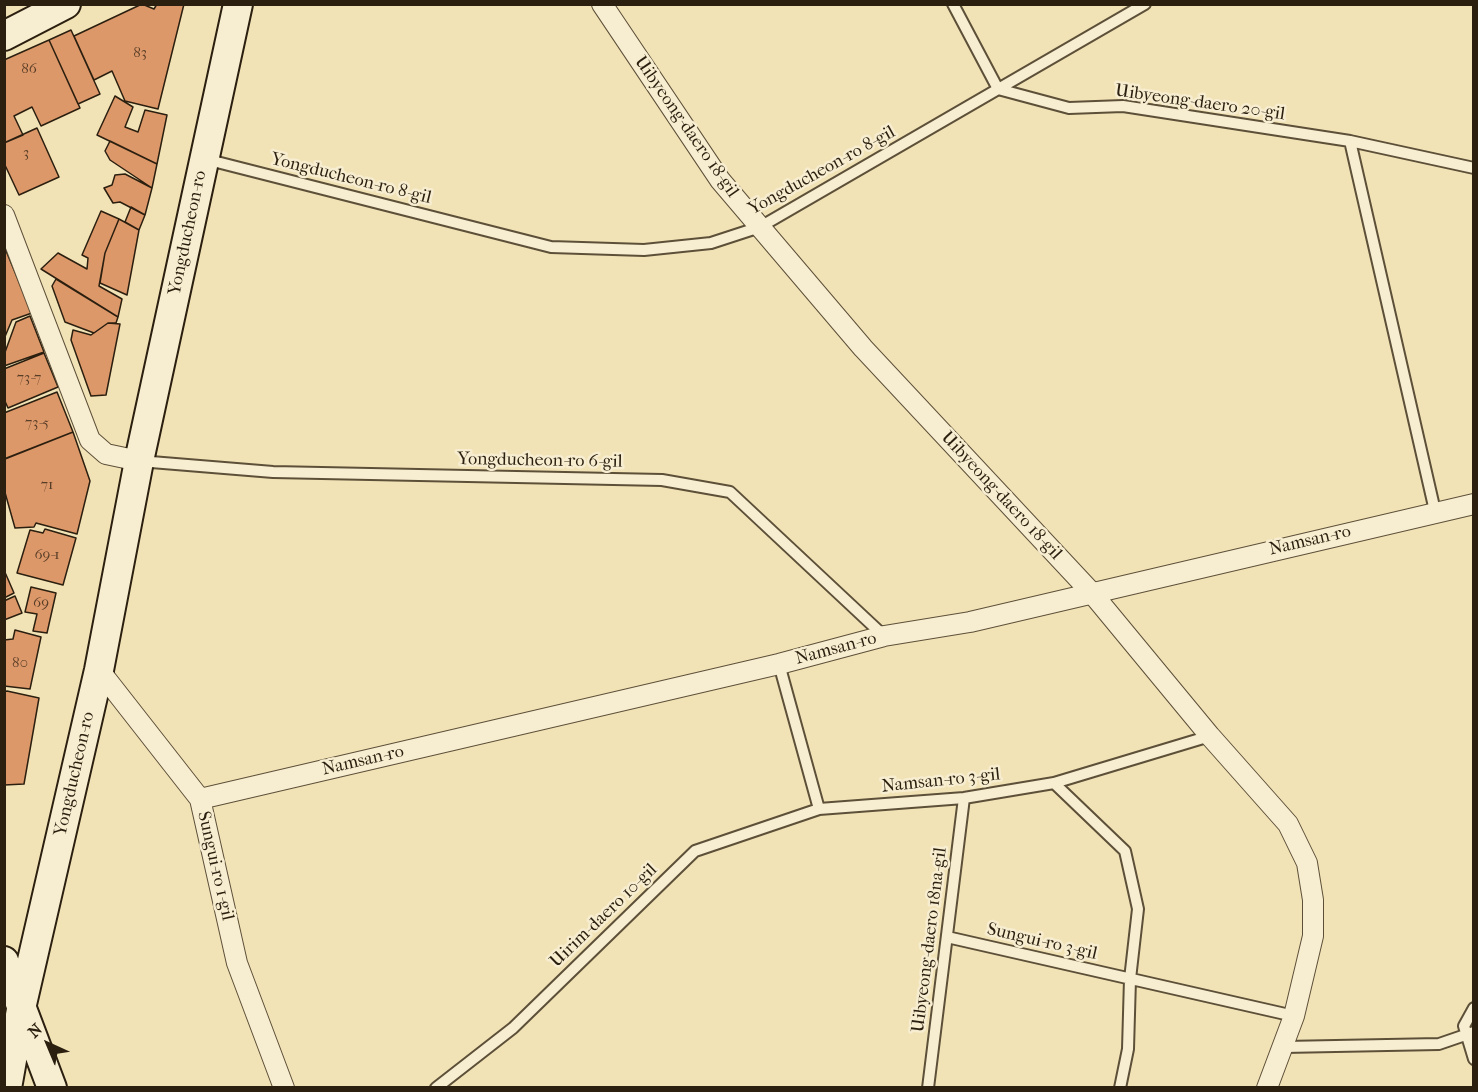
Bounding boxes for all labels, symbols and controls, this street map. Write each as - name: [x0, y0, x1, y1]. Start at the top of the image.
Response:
- house number: 83: [133, 44, 147, 62]
- street label: Uibyeong-daero 18-gil: [629, 52, 743, 202]
- house number: 86: [21, 60, 37, 78]
- street label: Uibyeong-daero 20-gil: [1114, 80, 1286, 126]
- street label: Yongducheon-ro 8-gil: [745, 122, 899, 220]
- house number: 3: [23, 144, 29, 162]
- street label: Yongducheon-ro 8-gil: [269, 149, 433, 209]
- street label: Yongducheon-ro: [164, 169, 212, 297]
- house number: 73-7: [17, 369, 41, 387]
- house number: 73-5: [25, 414, 49, 432]
- street label: Uibyeong-daero 18-gil: [936, 427, 1066, 565]
- street label: Yongducheon-ro 6-gil: [457, 449, 623, 473]
- house number: 71: [41, 476, 53, 494]
- street label: Namsan-ro: [1267, 521, 1353, 561]
- house number: 69-1: [34, 546, 60, 564]
- house number: 69: [33, 594, 49, 612]
- street label: Namsan-ro: [793, 628, 879, 670]
- house number: 80: [12, 654, 28, 672]
- street label: Yongducheon-ro: [50, 710, 100, 838]
- street label: Namsan-ro: [320, 741, 406, 781]
- street label: Namsan-ro 3-gil: [881, 764, 1001, 798]
- street label: Sungui-ro 1-gil: [192, 809, 238, 923]
- street label: Uibyeong-daero 18na-gil: [908, 846, 952, 1034]
- street label: Uirim-daero 10-gil: [546, 859, 662, 973]
- street label: Sungui-ro 3-gil: [985, 919, 1099, 965]
- north arrow: [18, 1014, 78, 1074]
- text: N: [24, 1020, 46, 1042]

